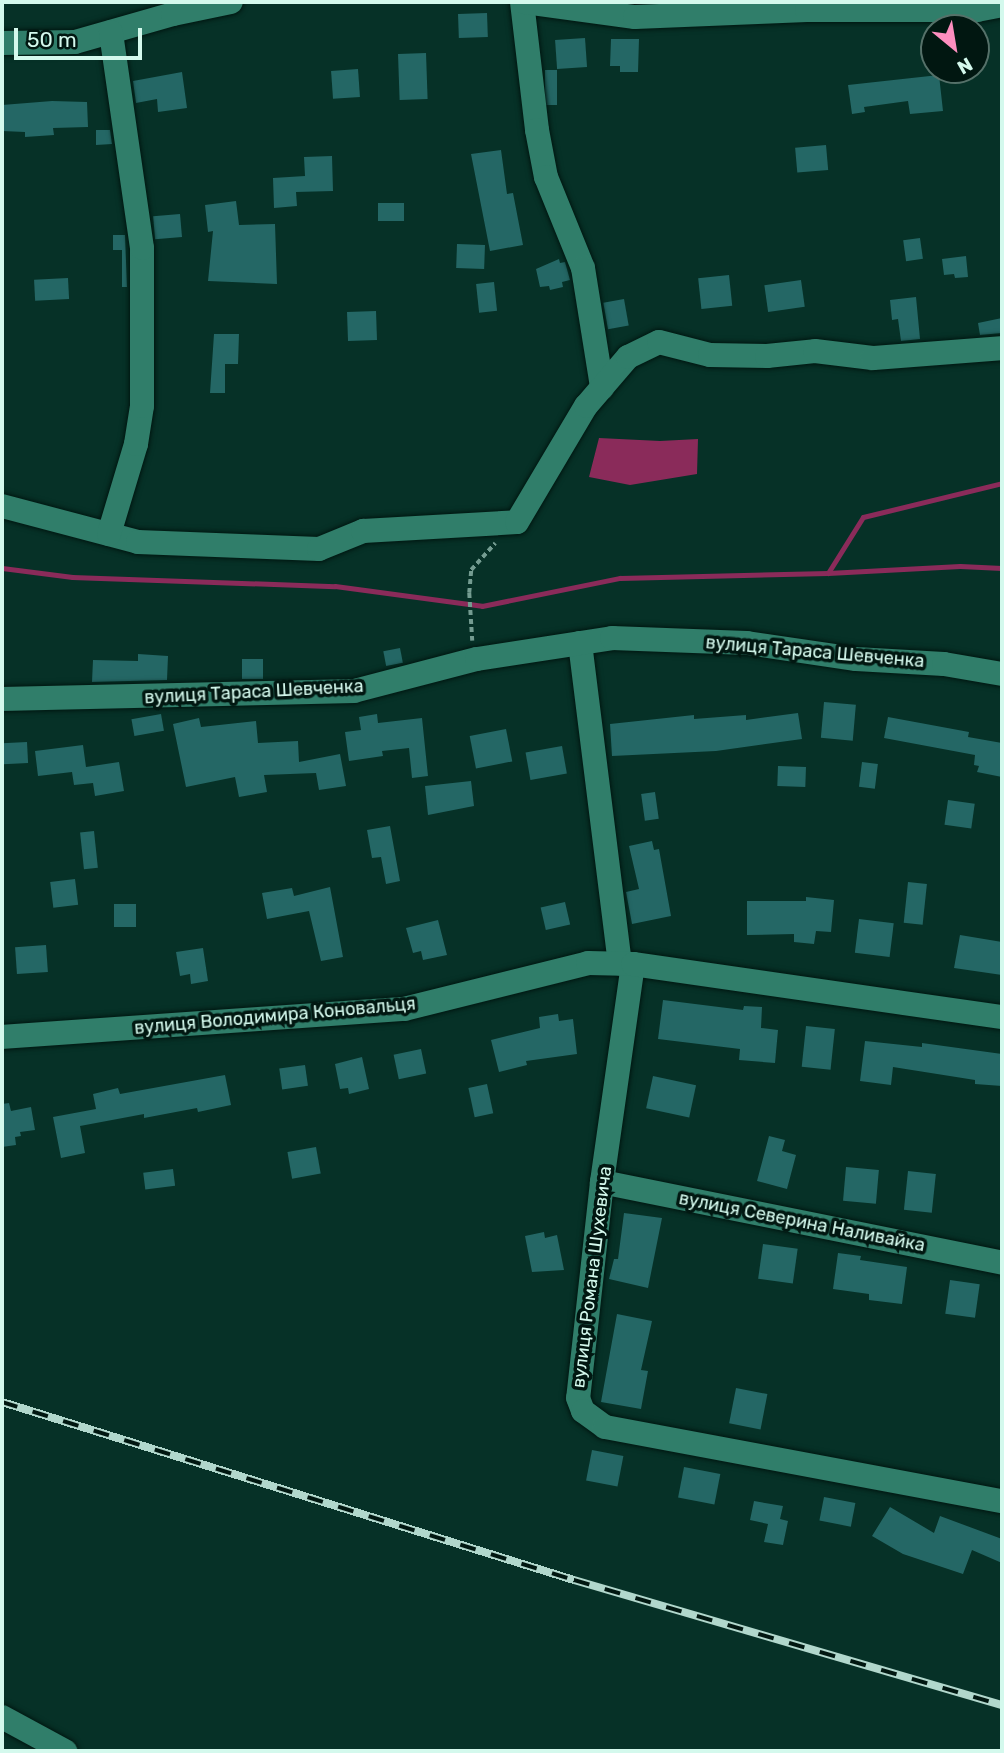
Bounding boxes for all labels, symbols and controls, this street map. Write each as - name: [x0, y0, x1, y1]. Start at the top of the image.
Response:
- scale bar: [18, 14, 145, 58]
- north arrow: [920, 14, 990, 84]
- text: 50 m: [27, 27, 77, 52]
- text: N: [953, 53, 976, 79]
- street label: вулиця Тараса Шевченка: [705, 632, 925, 672]
- street label: вулиця Тараса Шевченка: [144, 675, 364, 709]
- street label: вулиця Володимира Коновальця: [133, 993, 417, 1039]
- street label: вулиця Романа Шухевича: [568, 1165, 616, 1389]
- street label: вулиця Северина Наливайка: [677, 1188, 927, 1256]

